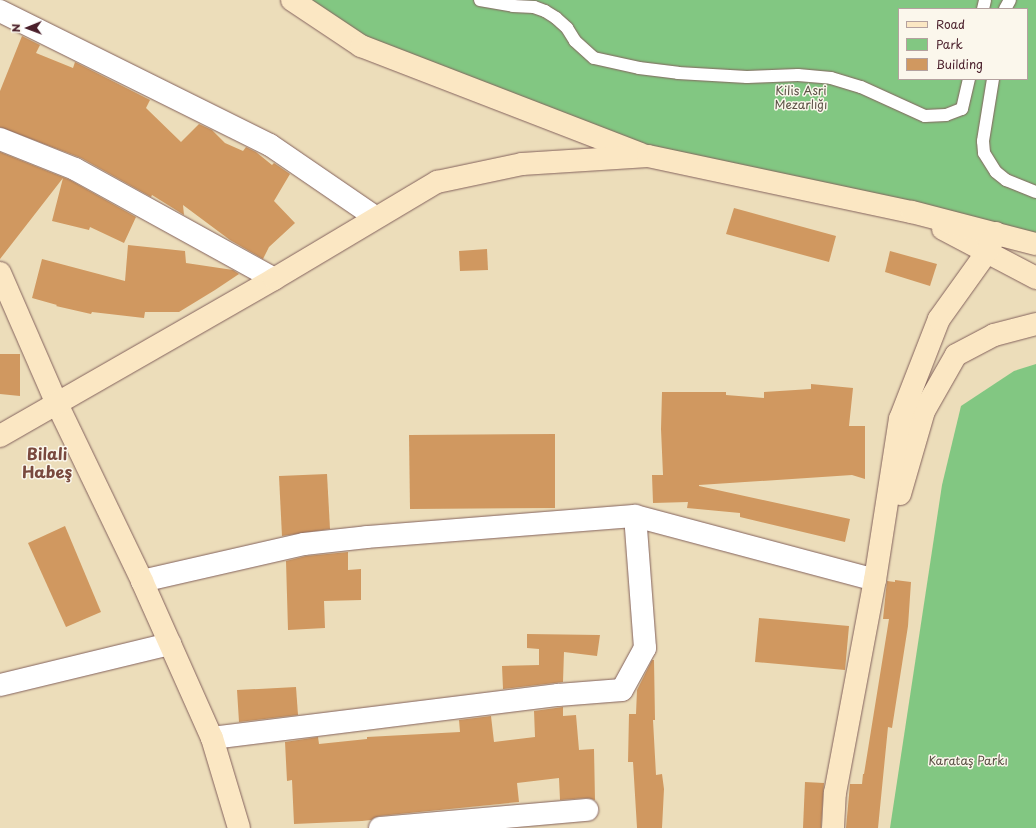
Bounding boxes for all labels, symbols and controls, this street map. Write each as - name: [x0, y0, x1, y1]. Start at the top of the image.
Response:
- north arrow: [8, 8, 48, 48]
- legend: [898, 8, 1028, 80]
- text: Road: [936, 15, 965, 33]
- text: N: [7, 24, 24, 33]
- text: Park: [936, 35, 963, 53]
- text: Building: [936, 55, 983, 73]
- park label: Kilis Asri Mezarlığı: [775, 84, 827, 112]
- district label: Bilali Habeş: [22, 443, 72, 481]
- park label: Karataş Parkı: [928, 754, 1008, 768]

